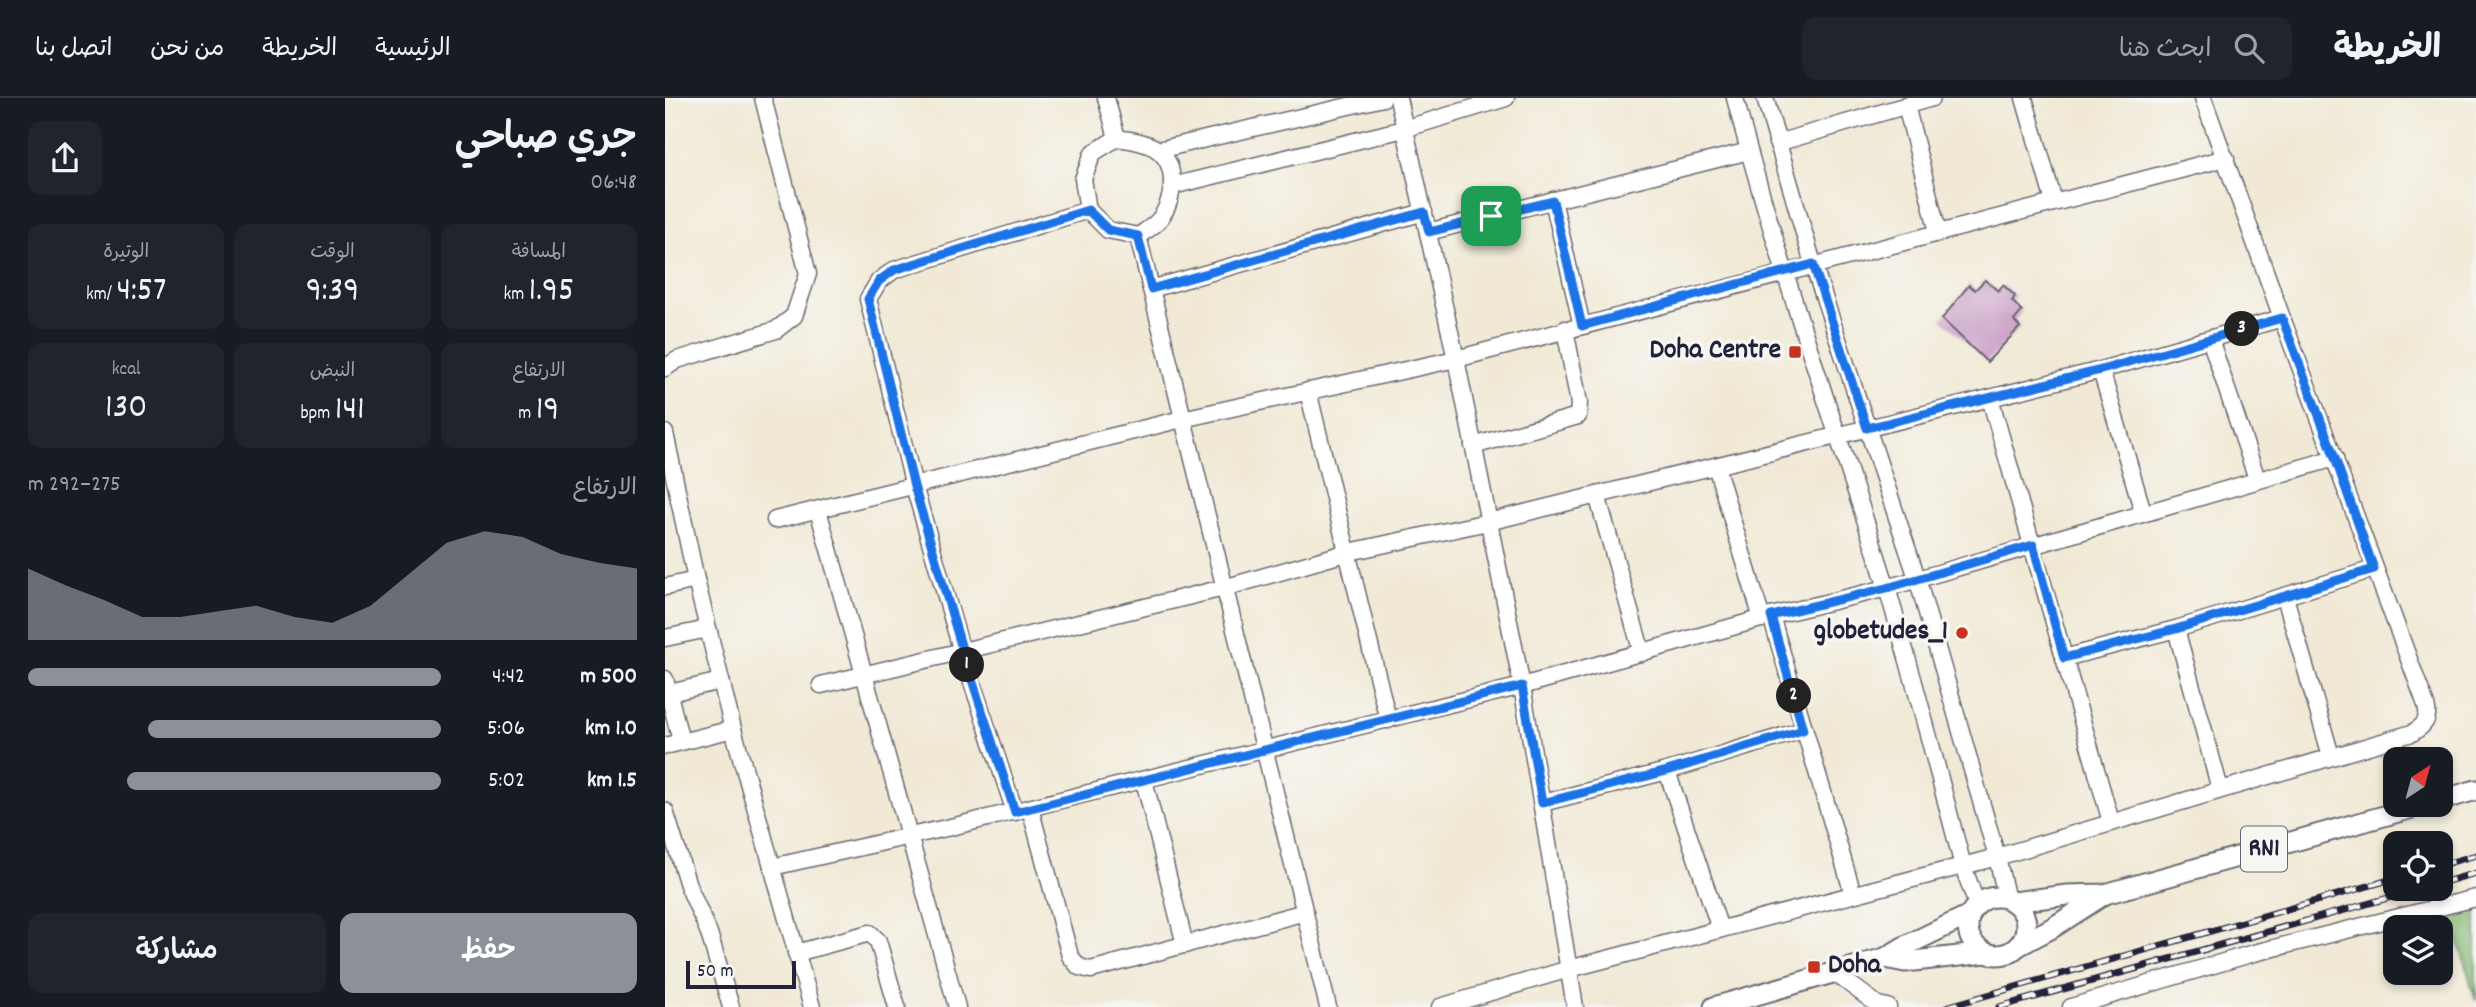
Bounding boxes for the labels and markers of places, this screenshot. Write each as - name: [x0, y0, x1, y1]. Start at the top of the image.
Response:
- pin: [1461, 186, 1521, 246]
- pin: 3: [2225, 312, 2259, 346]
- place label: Doha Centre: [1650, 332, 1781, 372]
- marker: Doha Centre: [1787, 344, 1803, 360]
- place label: globetudes_1: [1814, 613, 1948, 653]
- marker: globetudes_1: [1954, 625, 1970, 641]
- pin: 1: [949, 648, 985, 682]
- pin: 2: [1777, 678, 1811, 714]
- place label: Doha: [1828, 947, 1882, 987]
- marker: Doha: [1806, 959, 1822, 975]

